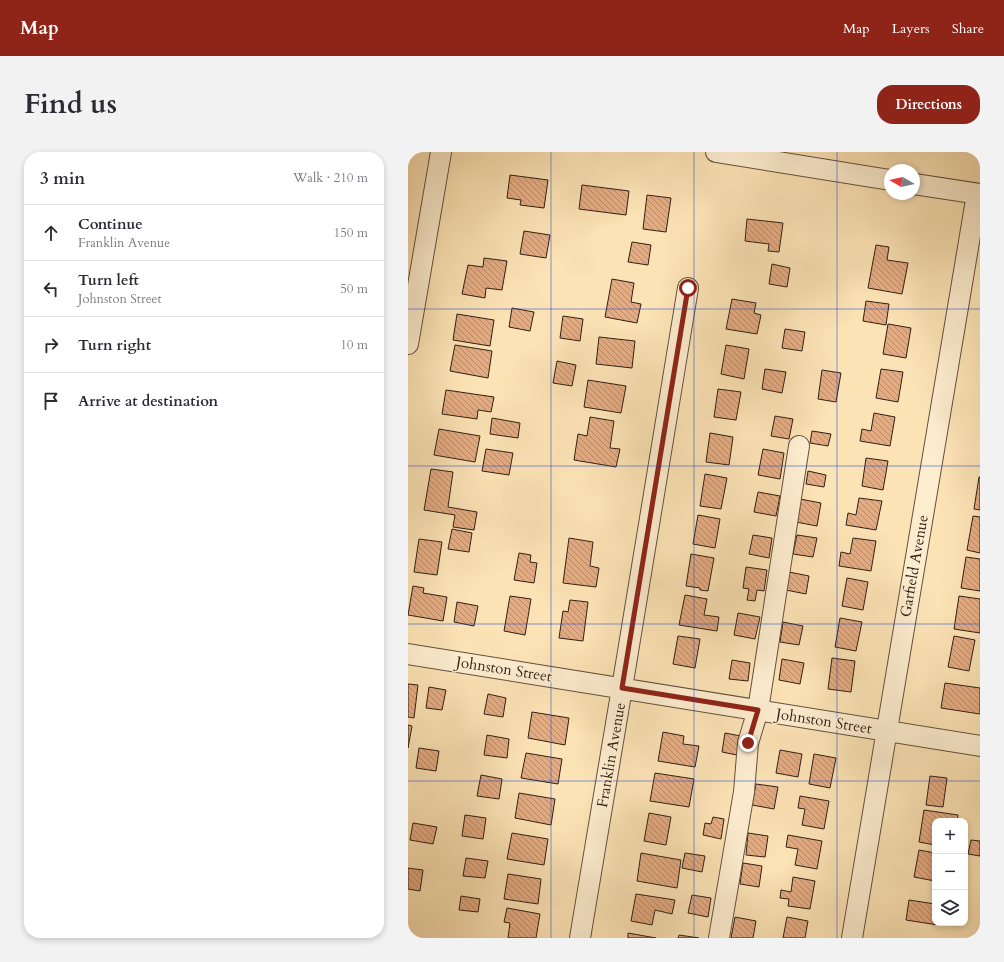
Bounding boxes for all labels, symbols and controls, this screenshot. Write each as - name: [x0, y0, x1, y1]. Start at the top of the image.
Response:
- text: Map: [20, 15, 59, 41]
- text: Map: [843, 19, 870, 38]
- text: Layers: [892, 19, 930, 38]
- text: Share: [952, 19, 984, 38]
- text: Find us: [24, 85, 117, 123]
- button: Directions: [877, 85, 980, 124]
- north arrow: [884, 164, 920, 200]
- text: 3 min: [40, 167, 85, 190]
- text: Walk · 210 m: [293, 169, 368, 187]
- text: Continue: [78, 214, 143, 234]
- icon: ahead: [40, 222, 62, 244]
- text: 150 m: [334, 224, 368, 242]
- text: Franklin Avenue: [78, 234, 170, 252]
- text: Turn left: [78, 270, 139, 290]
- icon: left: [40, 278, 62, 300]
- route start: [679, 279, 697, 297]
- text: 50 m: [340, 280, 368, 298]
- text: Johnston Street: [78, 290, 162, 308]
- icon: right: [40, 334, 62, 356]
- text: Turn right: [78, 335, 151, 355]
- text: 10 m: [340, 336, 368, 354]
- icon: arrive: [40, 390, 62, 412]
- text: Arrive at destination: [78, 391, 218, 411]
- street label: Garfield Avenue: [895, 513, 933, 619]
- street label: Johnston Street: [453, 651, 553, 686]
- street label: Franklin Avenue: [592, 701, 630, 809]
- street label: Johnston Street: [773, 703, 873, 738]
- route end: [739, 734, 757, 752]
- map controls: [932, 818, 968, 926]
- button: +: [932, 818, 968, 854]
- button: −: [932, 854, 968, 890]
- button: layers: [932, 890, 968, 926]

